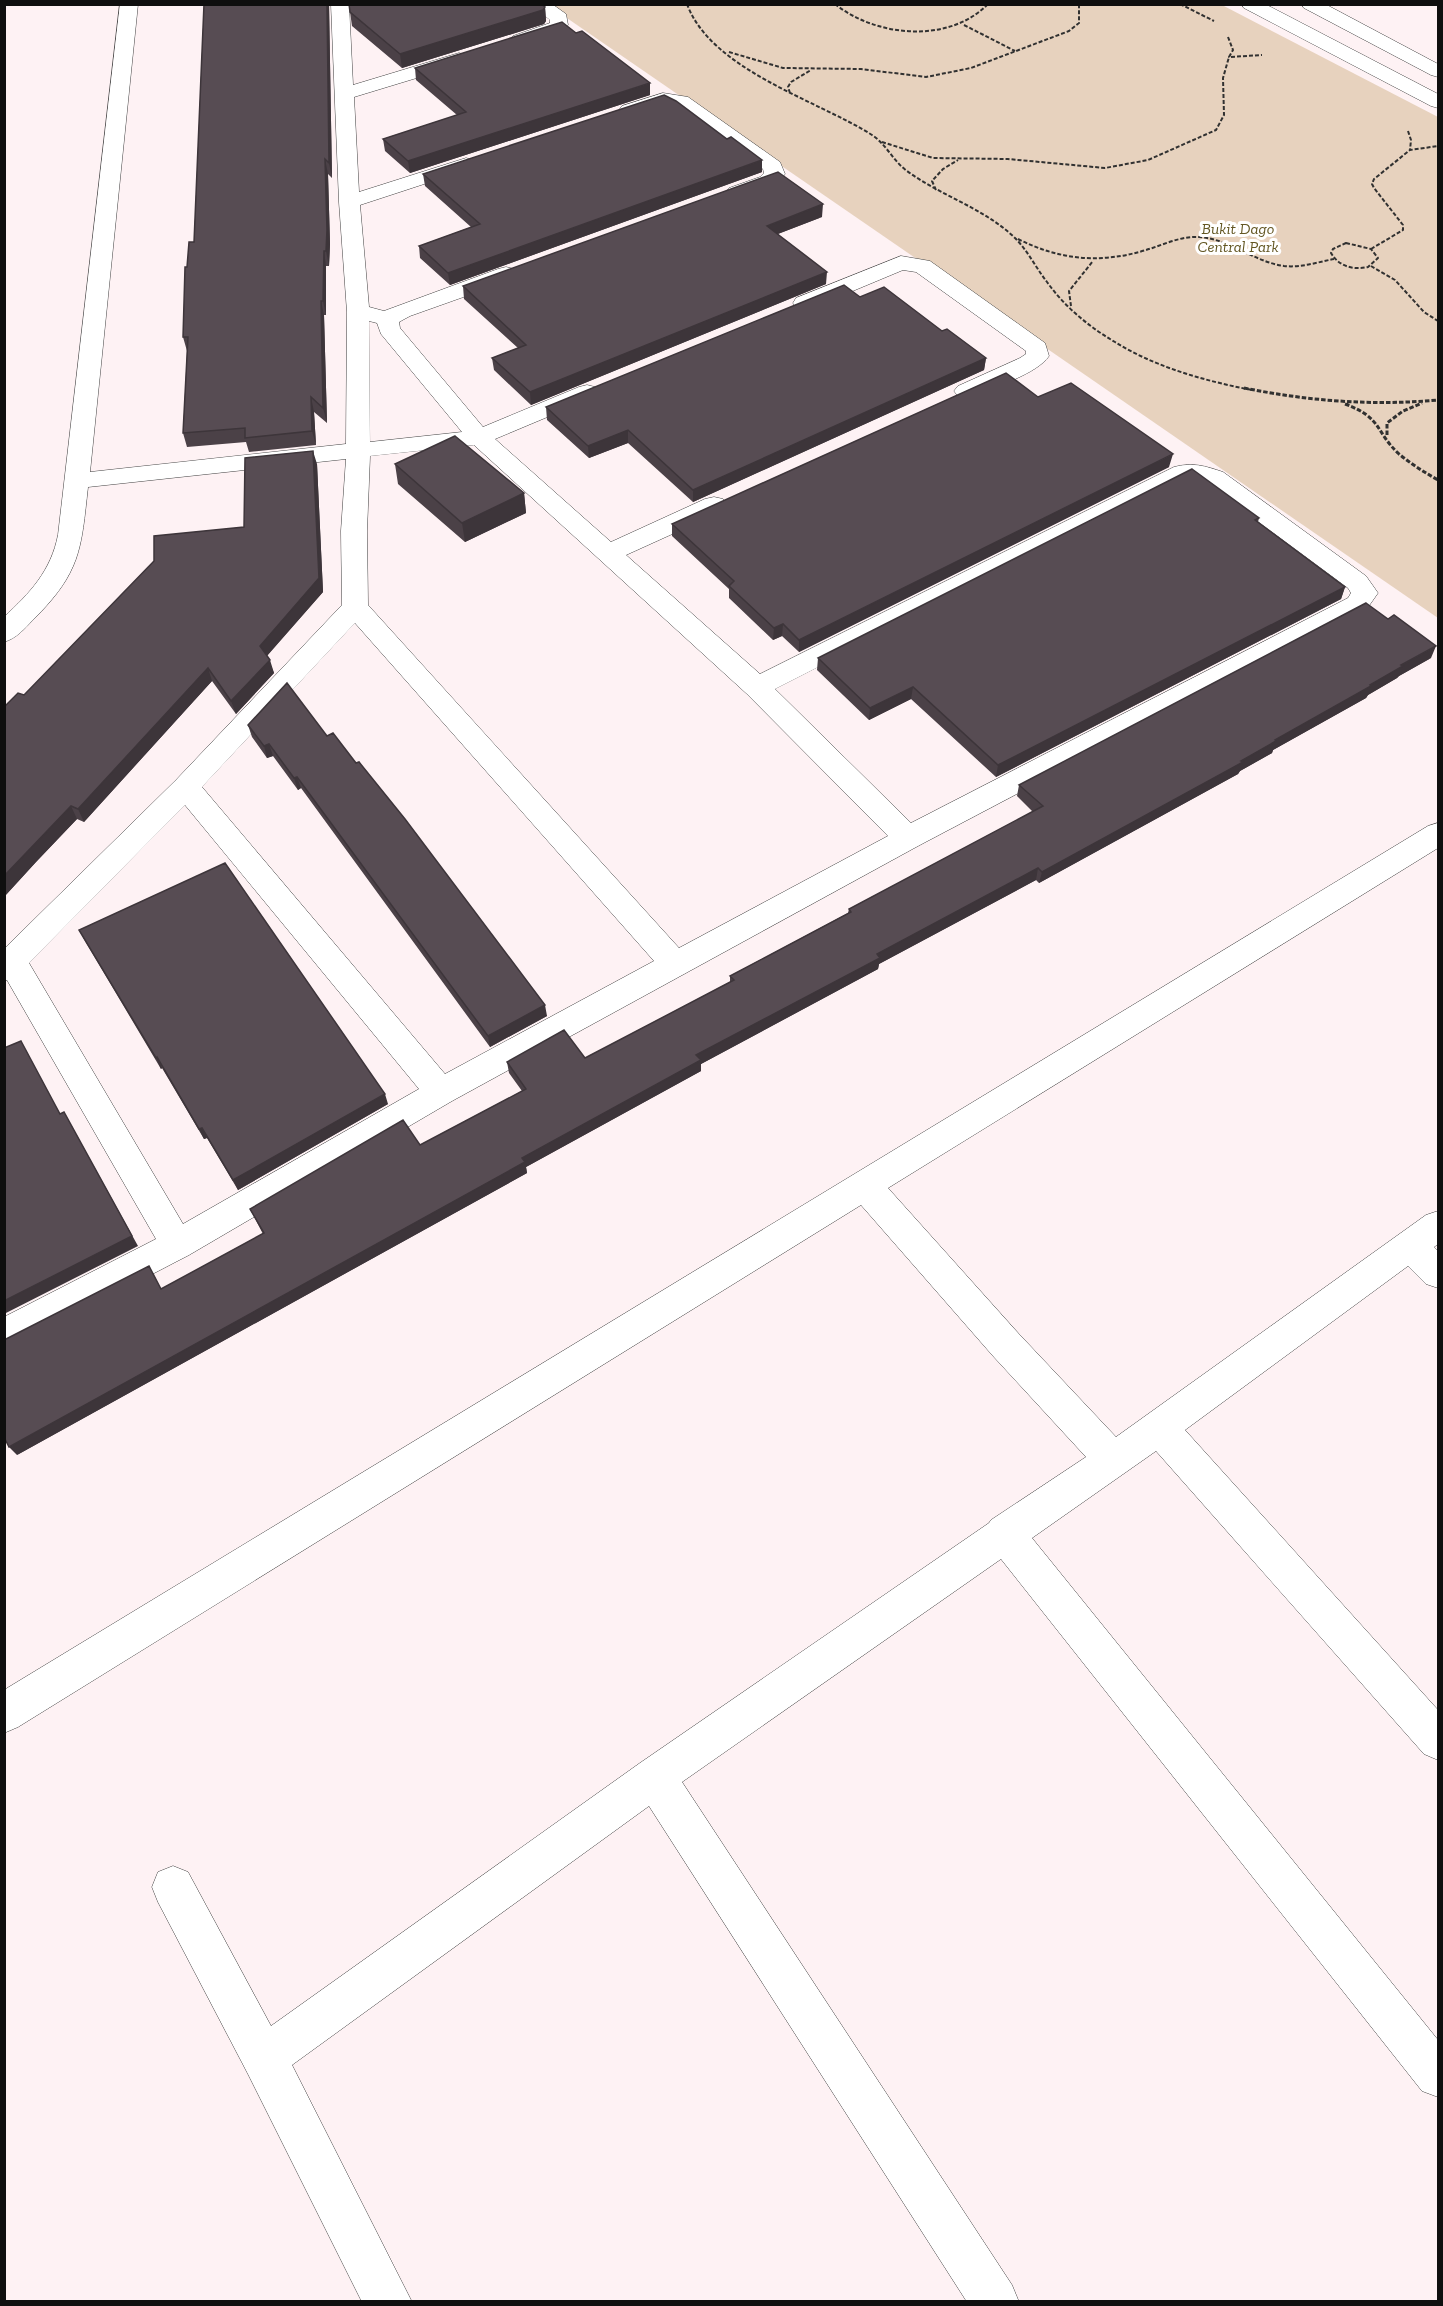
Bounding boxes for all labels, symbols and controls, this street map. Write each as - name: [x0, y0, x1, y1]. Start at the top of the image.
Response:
- park label: Bukit Dago Central Park: [1197, 219, 1279, 256]

